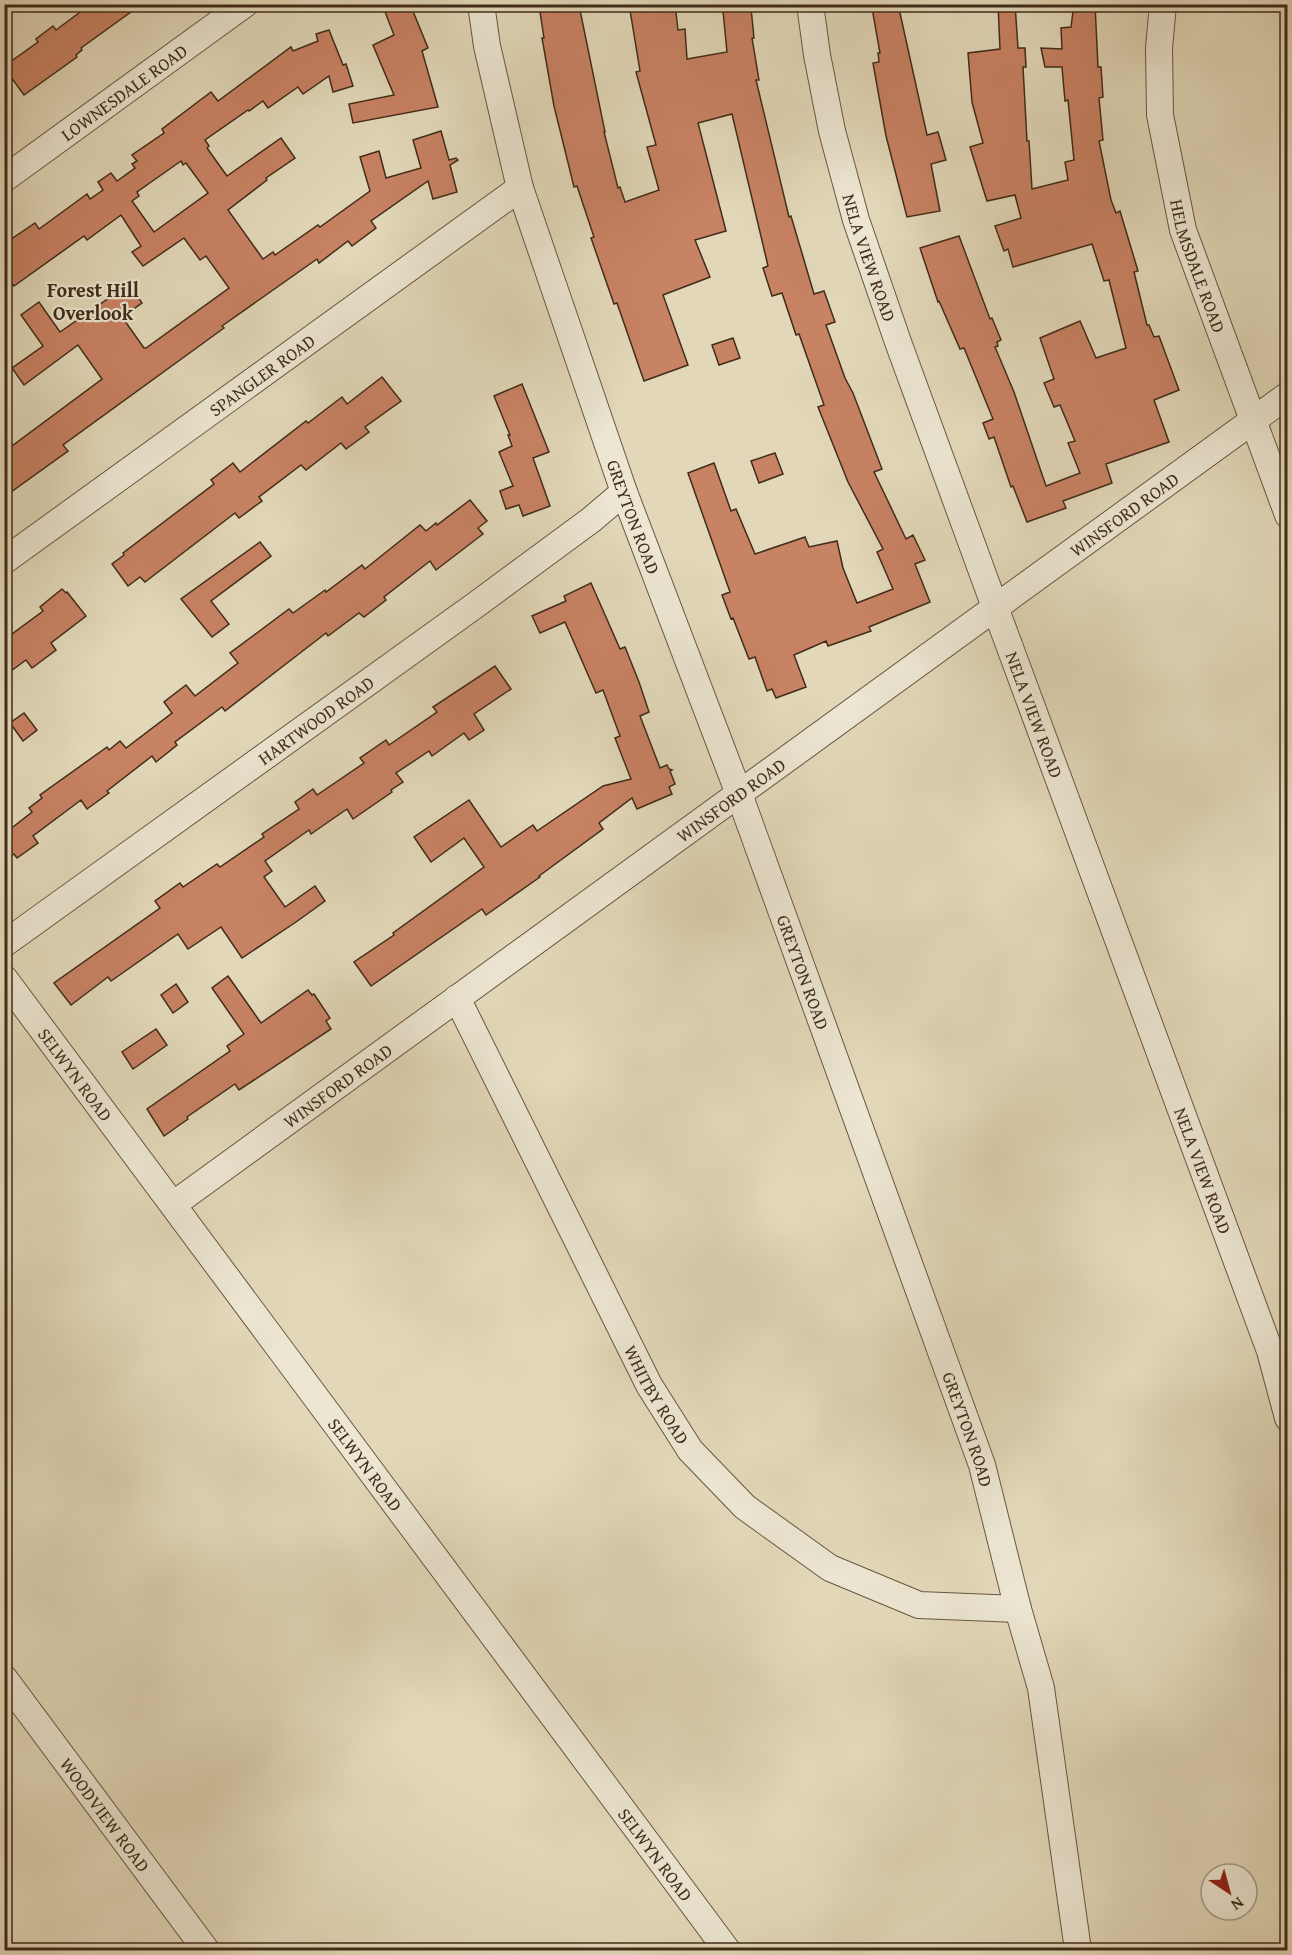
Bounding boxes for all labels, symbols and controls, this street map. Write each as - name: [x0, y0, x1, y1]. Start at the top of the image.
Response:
- street label: LOWNESDALE ROAD: [55, 37, 193, 147]
- street label: NELA VIEW ROAD: [836, 191, 903, 325]
- street label: HELMSDALE ROAD: [1164, 197, 1233, 336]
- district label: Forest Hill Overlook: [47, 275, 139, 327]
- street label: SPANGLER ROAD: [203, 327, 321, 422]
- street label: GREYTON ROAD: [600, 456, 667, 578]
- street label: WINSFORD ROAD: [1064, 465, 1184, 563]
- street label: NELA VIEW ROAD: [999, 648, 1070, 782]
- street label: HARTWOOD ROAD: [252, 669, 380, 771]
- street label: WINSFORD ROAD: [671, 751, 791, 849]
- street label: GREYTON ROAD: [770, 911, 837, 1033]
- street label: SELWYN ROAD: [32, 1022, 120, 1127]
- street label: WINSFORD ROAD: [277, 1036, 398, 1134]
- street label: NELA VIEW ROAD: [1168, 1103, 1239, 1237]
- street label: WHITBY ROAD: [618, 1340, 696, 1449]
- street label: GREYTON ROAD: [936, 1368, 1000, 1490]
- street label: SELWYN ROAD: [322, 1412, 410, 1517]
- street label: WOODVIEW ROAD: [54, 1752, 157, 1877]
- street label: SELWYN ROAD: [612, 1802, 700, 1907]
- north arrow: [1199, 1862, 1259, 1922]
- text: N: [1226, 1891, 1249, 1917]

